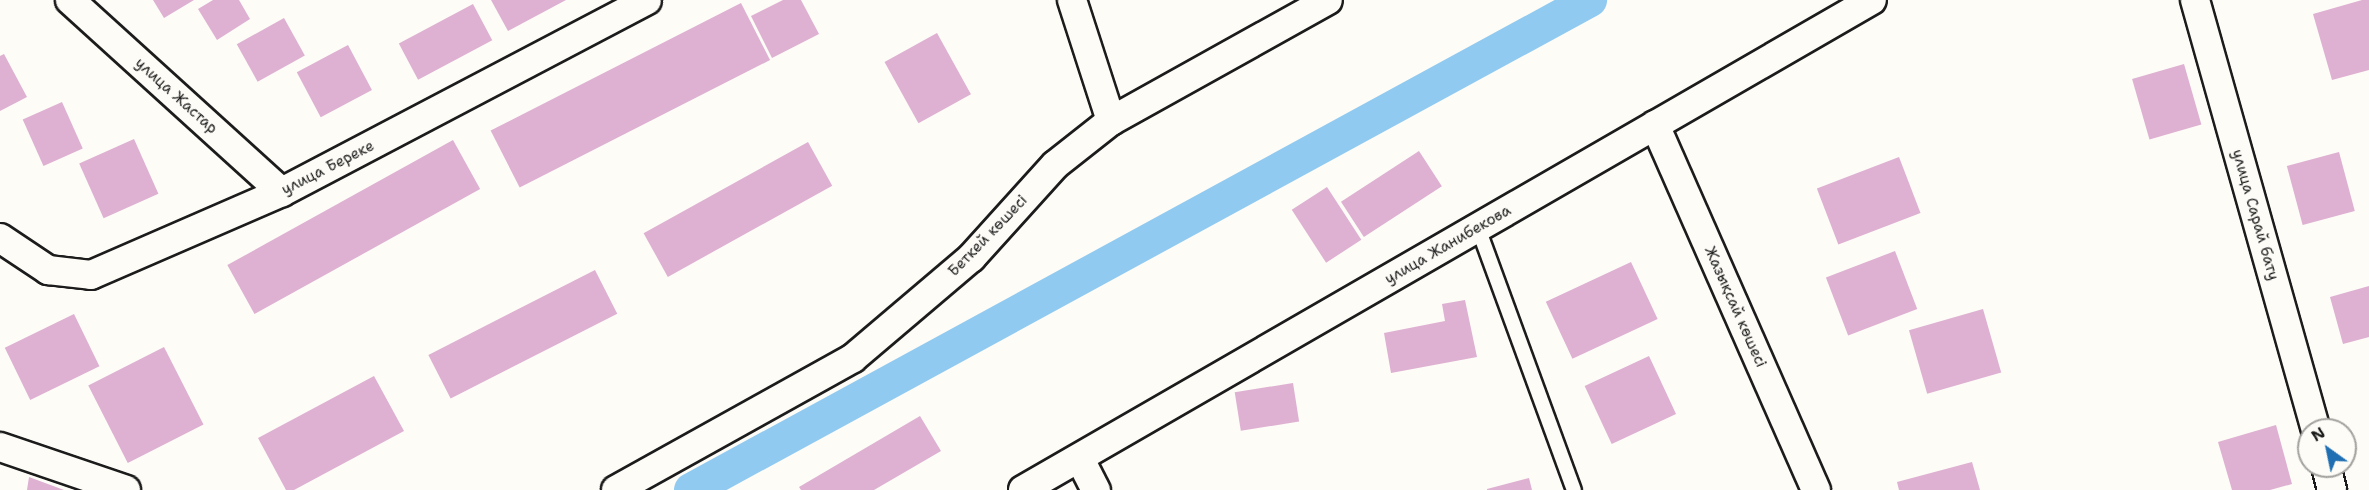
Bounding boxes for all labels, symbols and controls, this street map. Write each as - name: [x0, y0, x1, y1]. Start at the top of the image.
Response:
- street label: улица Жастар: [131, 54, 221, 138]
- street label: улица Береке: [279, 137, 377, 199]
- street label: улица Сарай бату: [2228, 147, 2282, 283]
- street label: Беткей көшесі: [945, 192, 1031, 280]
- street label: улица Жанибекова: [1382, 202, 1514, 288]
- street label: Жазықсай көшесі: [1700, 244, 1770, 370]
- north arrow: [2297, 418, 2357, 478]
- text: N: [2307, 422, 2329, 446]

